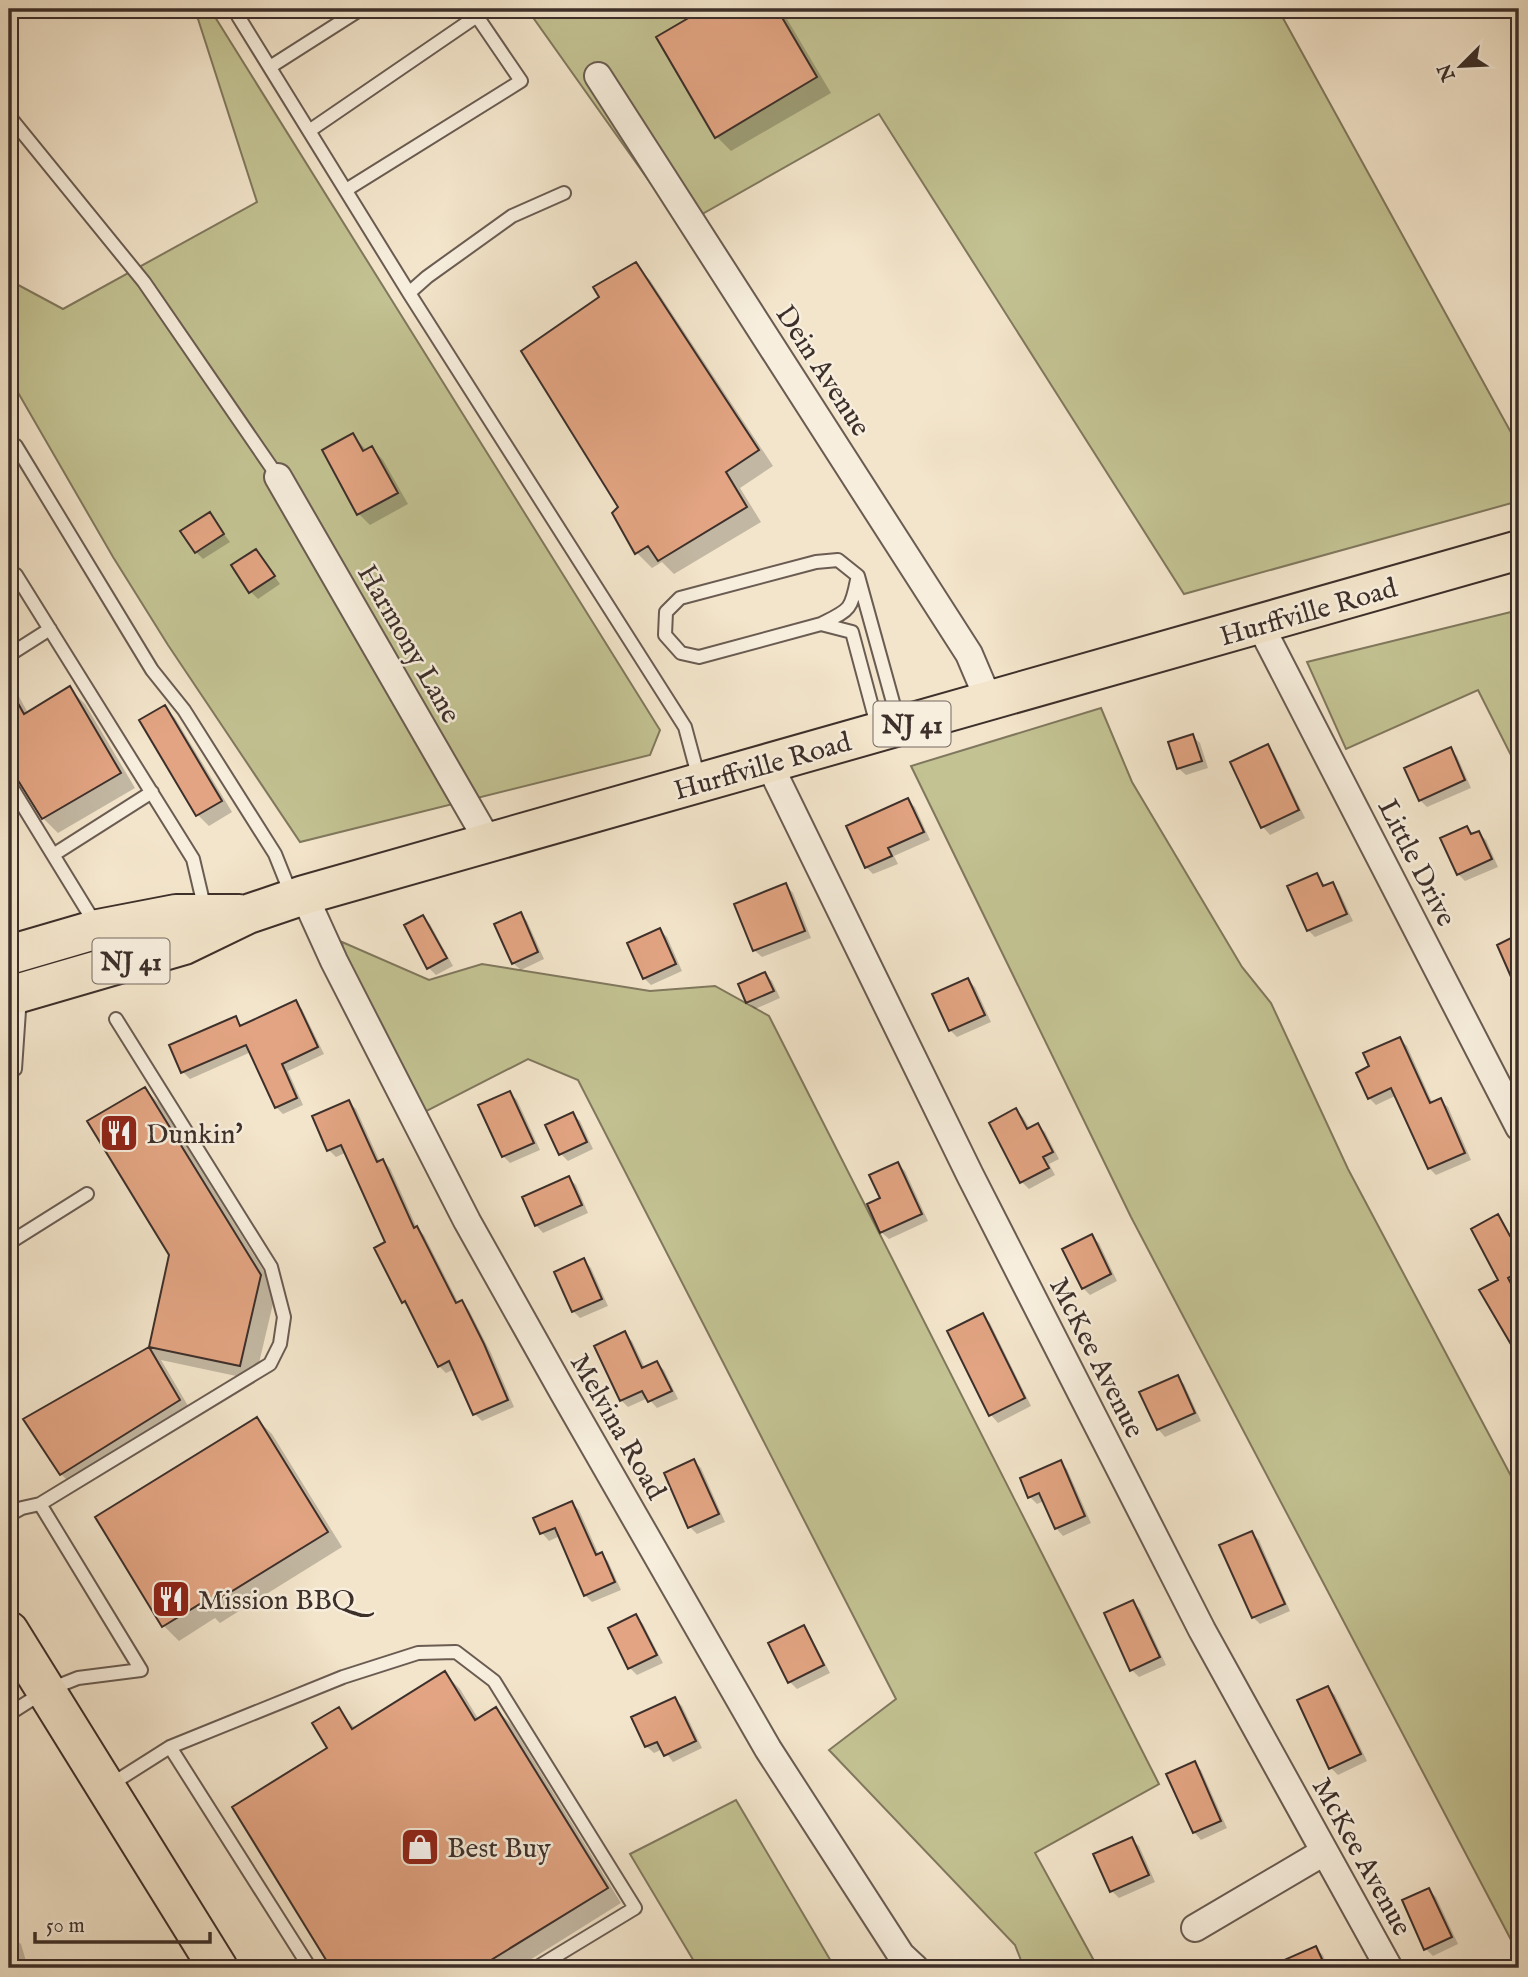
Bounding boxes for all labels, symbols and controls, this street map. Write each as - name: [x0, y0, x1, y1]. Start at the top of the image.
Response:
- north arrow: [1426, 32, 1496, 102]
- text: N: [1433, 59, 1462, 85]
- street label: Dein Avenue: [767, 299, 877, 444]
- street label: Harmony Lane: [348, 559, 467, 730]
- street label: Hurffville Road: [1216, 571, 1401, 655]
- road number: NJ 41: [874, 702, 950, 746]
- street label: Hurffville Road: [670, 725, 855, 809]
- street label: Little Drive: [1369, 794, 1463, 933]
- road number: NJ 41: [92, 938, 170, 984]
- restaurant icon: Dunkin': [98, 1112, 140, 1154]
- place label: Dunkin': [146, 1118, 243, 1153]
- street label: McKee Avenue: [1040, 1272, 1151, 1444]
- street label: Melvina Road: [561, 1348, 673, 1506]
- restaurant icon: Mission BBQ: [150, 1578, 192, 1620]
- place label: Mission BBQ: [198, 1584, 375, 1619]
- street label: McKee Avenue: [1303, 1772, 1419, 1943]
- shop icon: Best Buy: [399, 1826, 441, 1868]
- place label: Best Buy: [447, 1832, 551, 1867]
- scale bar: [35, 1900, 210, 1944]
- text: 50 m: [46, 1913, 85, 1940]

